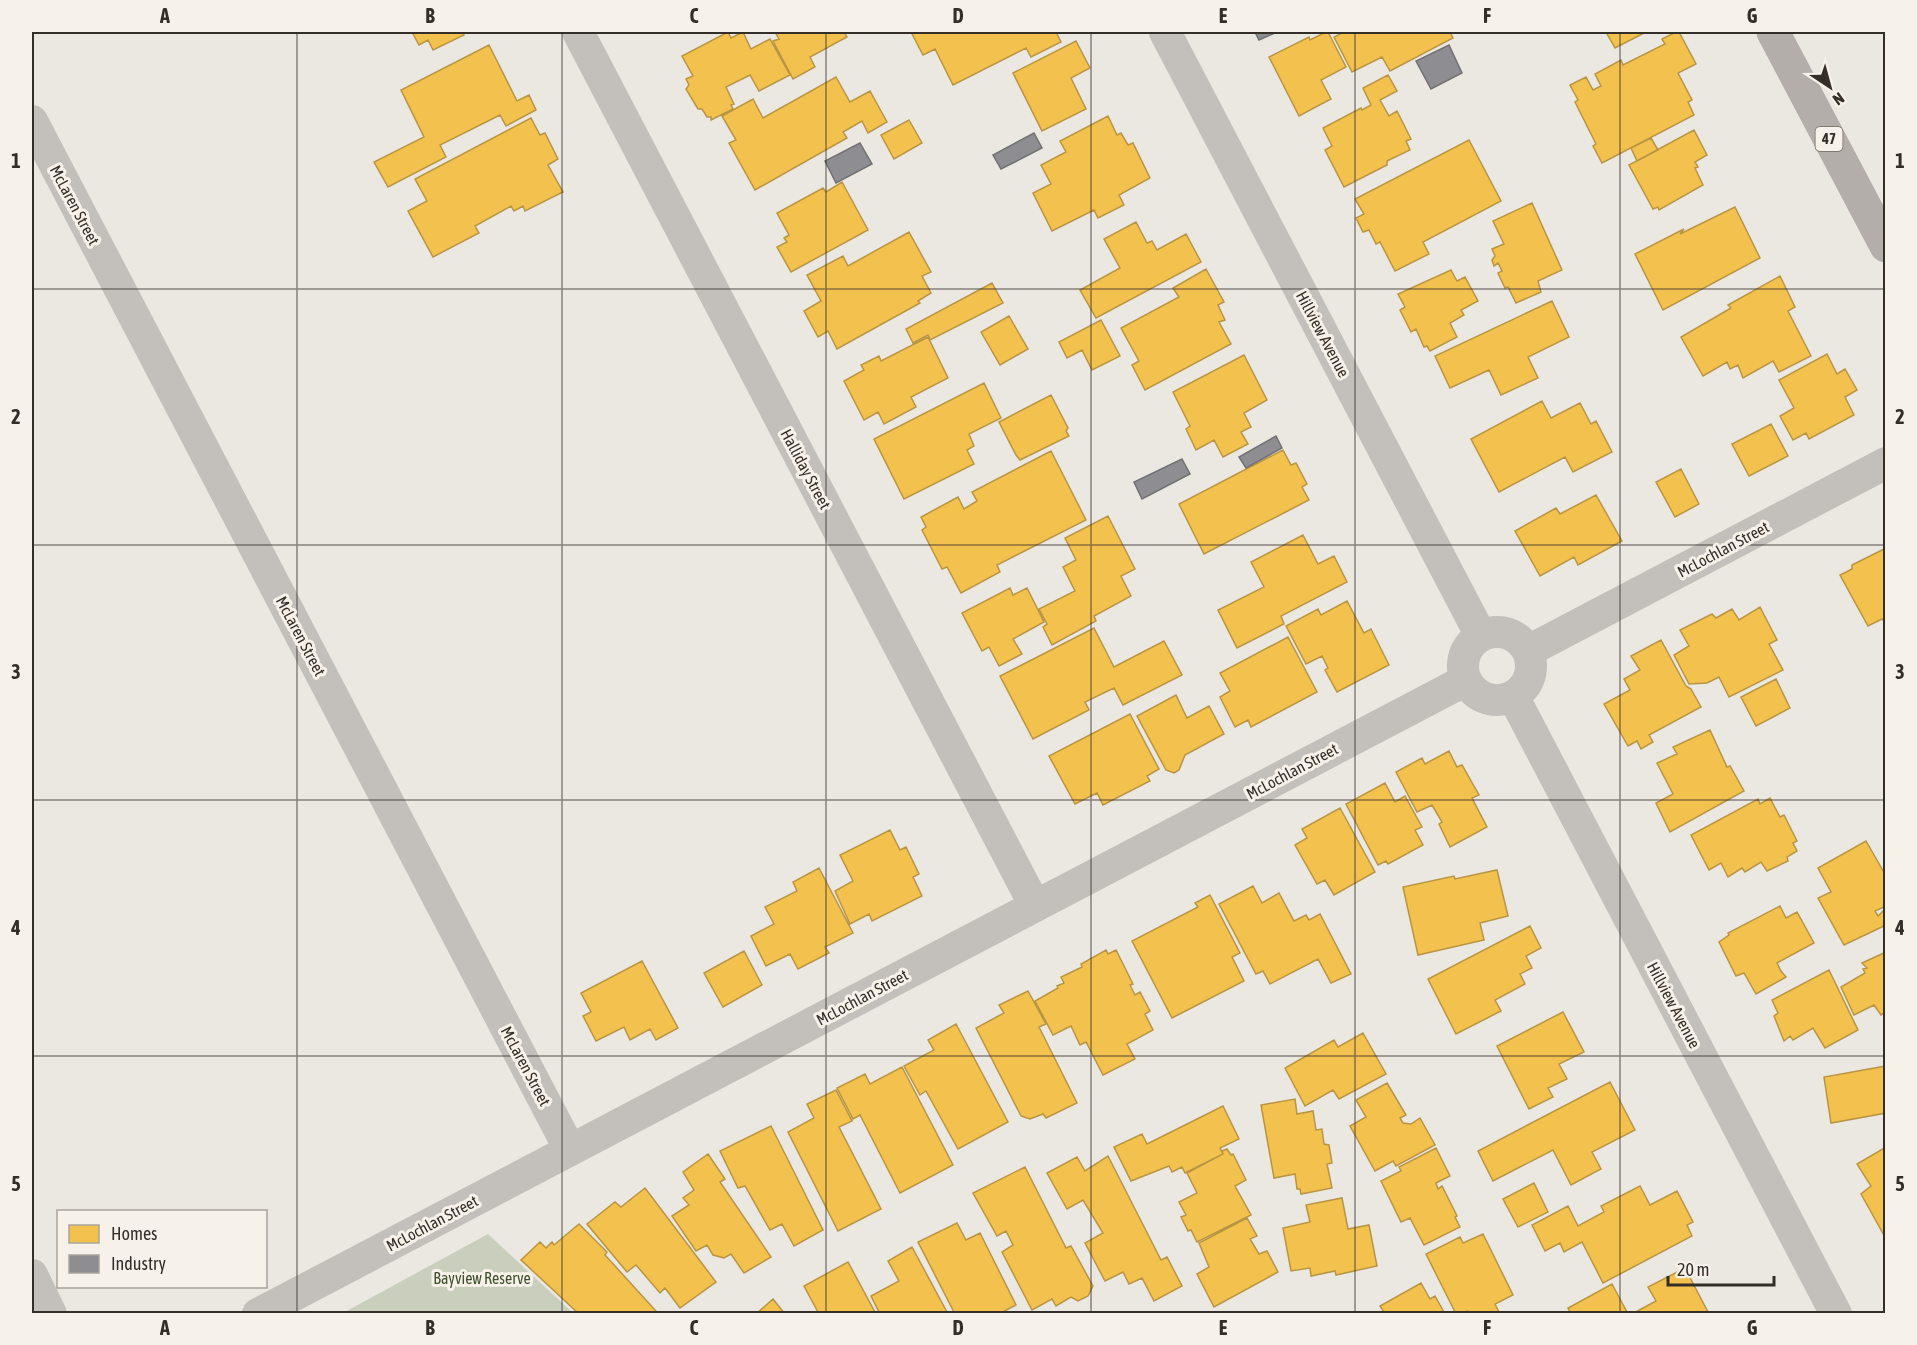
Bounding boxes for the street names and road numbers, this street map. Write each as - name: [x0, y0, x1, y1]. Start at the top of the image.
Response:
- road number: 47: [1816, 127, 1842, 151]
- street label: McLaren Street: [47, 162, 104, 248]
- street label: Hillview Avenue: [1293, 288, 1353, 380]
- street label: Halliday Street: [777, 426, 835, 513]
- street label: McLochlan Street: [1674, 517, 1772, 581]
- street label: McLaren Street: [273, 593, 330, 679]
- street label: McLochlan Street: [1243, 739, 1341, 803]
- street label: Hillview Avenue: [1644, 959, 1704, 1051]
- street label: McLochlan Street: [813, 965, 911, 1029]
- street label: McLaren Street: [498, 1023, 555, 1109]
- street label: McLochlan Street: [383, 1191, 481, 1255]

